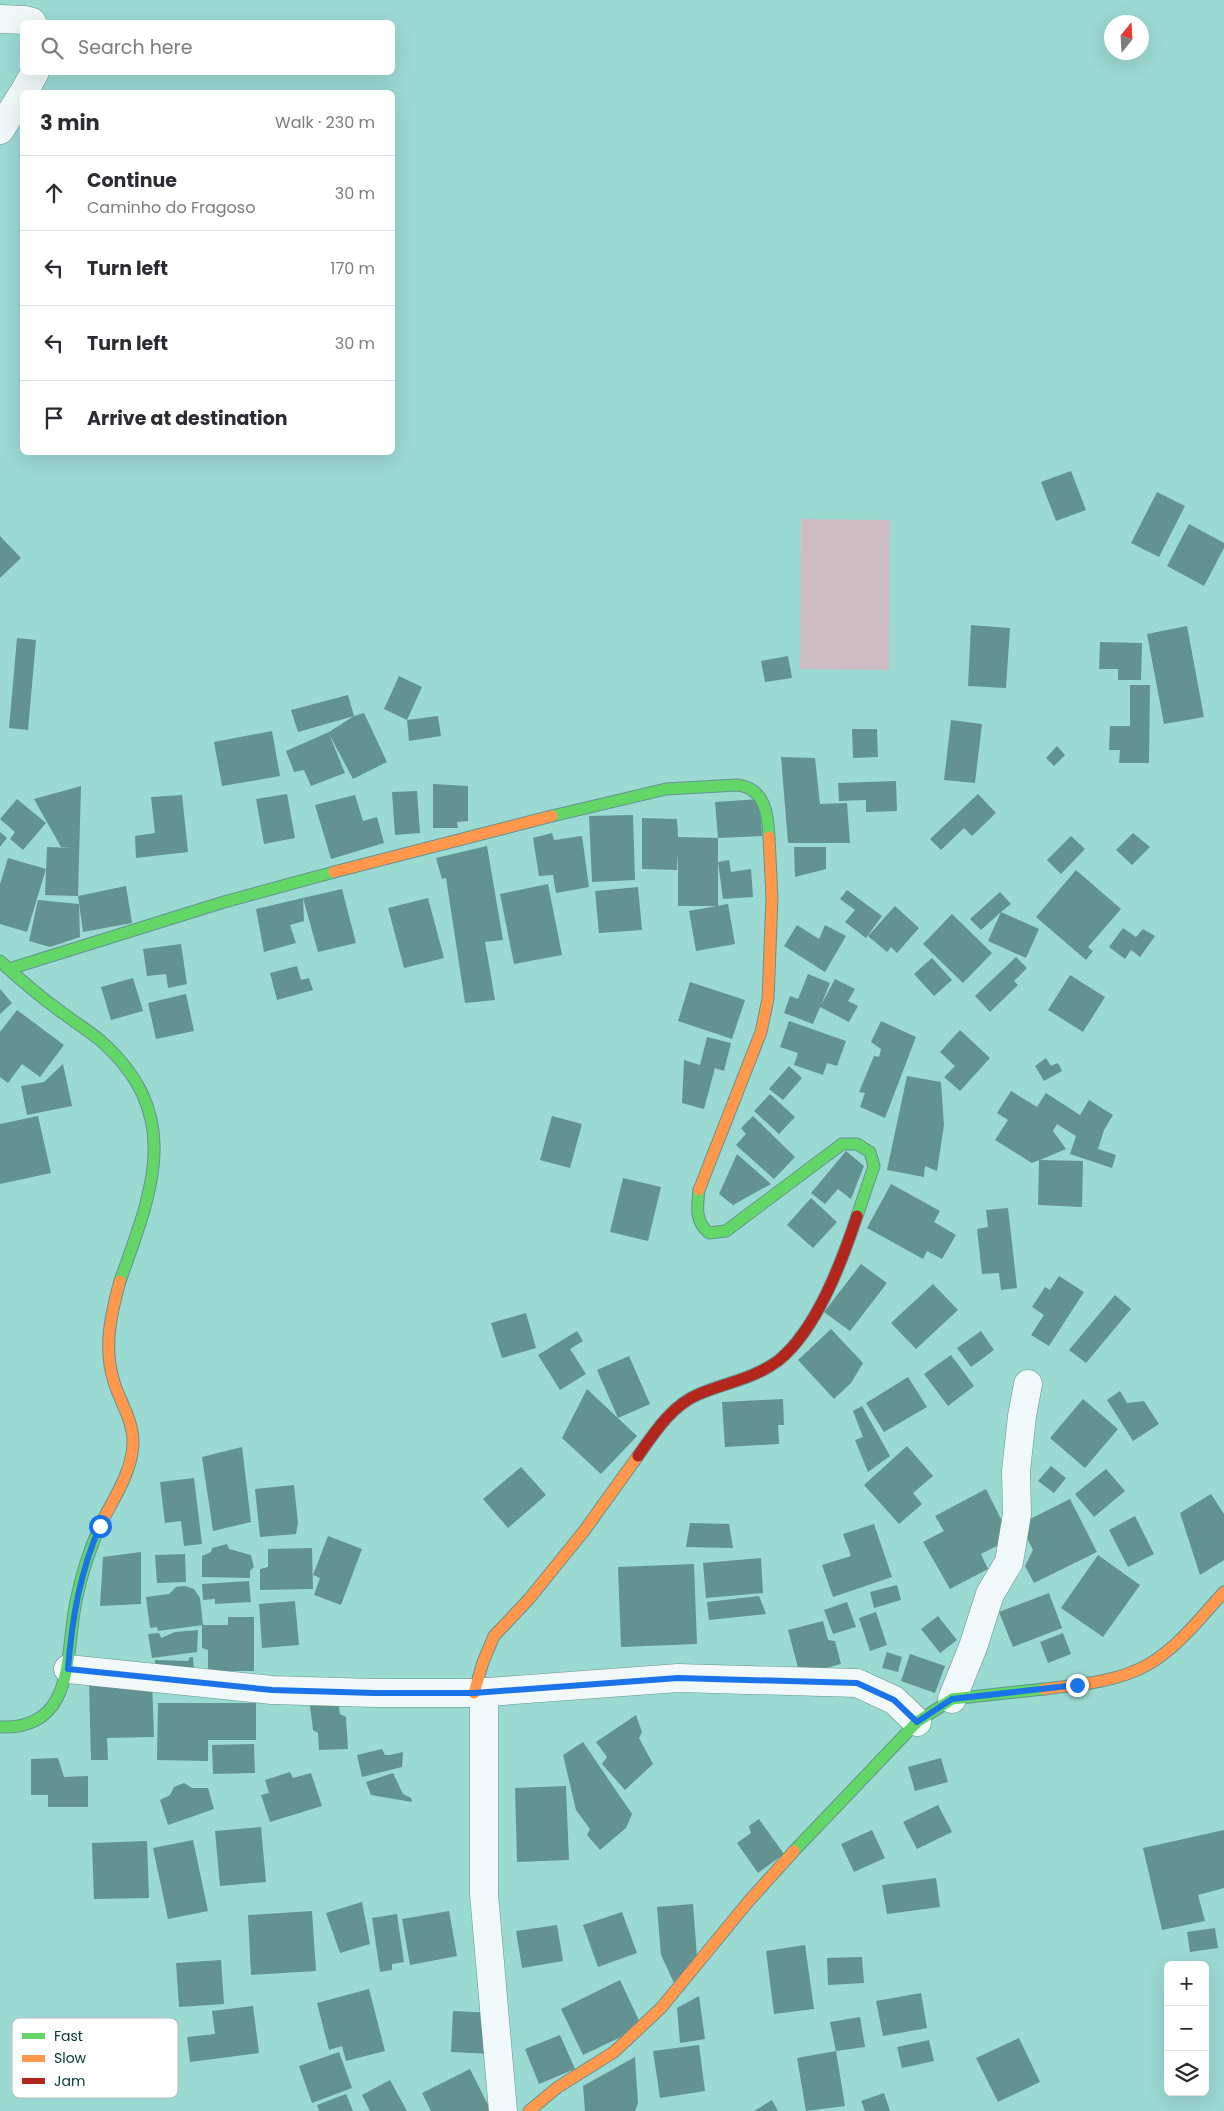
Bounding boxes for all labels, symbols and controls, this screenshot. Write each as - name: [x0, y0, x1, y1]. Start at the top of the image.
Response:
- north arrow: [1104, 15, 1149, 60]
- search box: [20, 20, 395, 75]
- icon: search: [38, 34, 66, 62]
- text: Search here: [78, 34, 192, 61]
- text: 3 min: [40, 108, 100, 137]
- text: Walk · 230 m: [275, 111, 375, 134]
- text: Continue: [87, 167, 177, 194]
- icon: ahead: [40, 179, 68, 207]
- text: 30 m: [335, 182, 375, 205]
- text: Caminho do Fragoso: [87, 196, 255, 219]
- icon: left: [40, 254, 68, 282]
- text: Turn left: [87, 255, 168, 282]
- text: 170 m: [330, 257, 375, 280]
- icon: left: [40, 329, 68, 357]
- text: Turn left: [87, 330, 168, 357]
- text: 30 m: [335, 332, 375, 355]
- icon: arrive: [40, 404, 68, 432]
- text: Arrive at destination: [87, 405, 288, 432]
- route start: [89, 1515, 112, 1538]
- route end: [1066, 1674, 1089, 1697]
- map controls: [1164, 1961, 1209, 2096]
- button: +: [1164, 1961, 1209, 2006]
- button: −: [1164, 2006, 1209, 2051]
- legend: [12, 2018, 178, 2098]
- text: Fast: [54, 2026, 83, 2046]
- text: Slow: [54, 2048, 87, 2068]
- button: layers: [1164, 2051, 1209, 2096]
- text: Jam: [54, 2071, 85, 2091]

